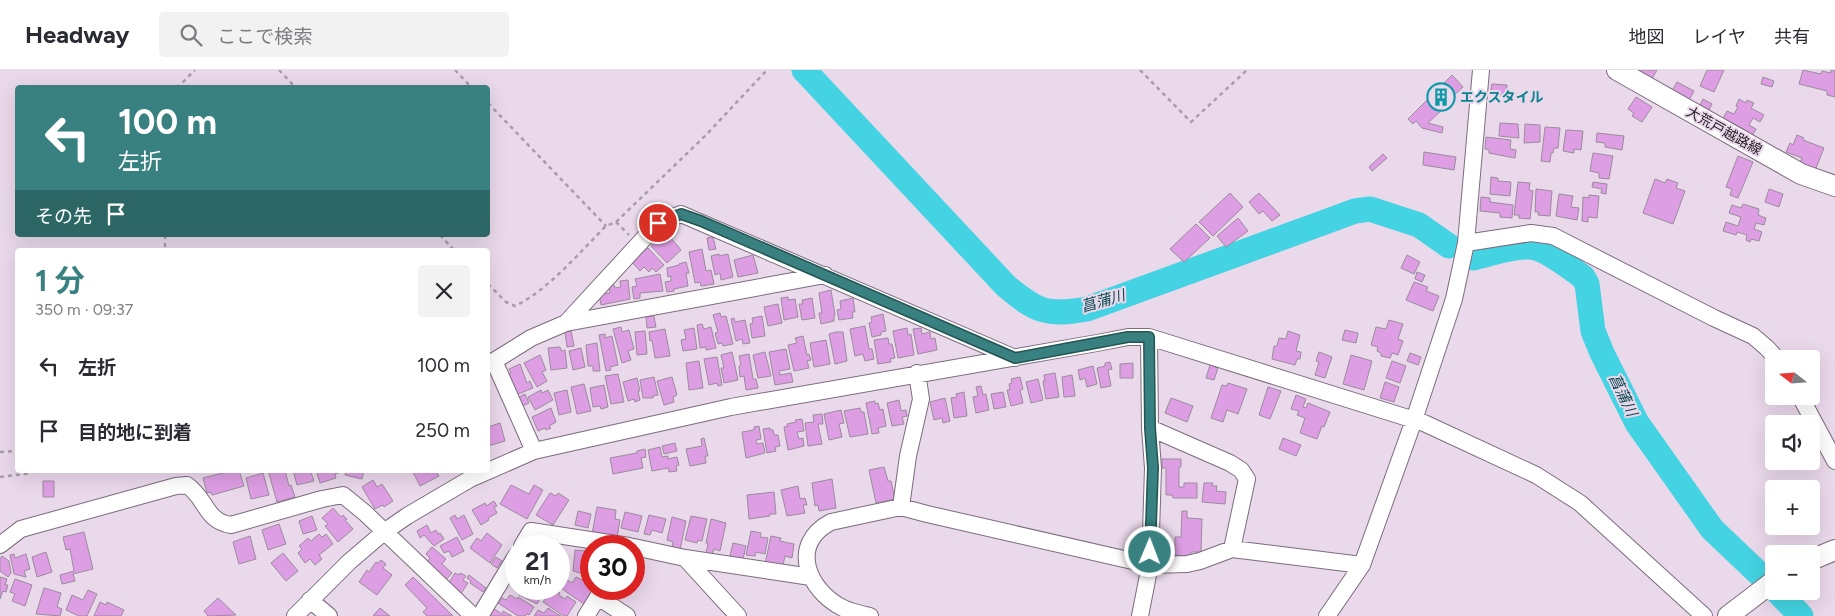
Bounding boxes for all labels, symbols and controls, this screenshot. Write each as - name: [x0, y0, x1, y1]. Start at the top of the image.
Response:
- search box: [159, 12, 509, 57]
- text: Headway: [25, 20, 129, 49]
- icon: search: [177, 21, 205, 49]
- text: ここで検索: [217, 25, 312, 48]
- text: 地図: [1629, 26, 1665, 48]
- text: レイヤ: [1693, 26, 1746, 48]
- text: 共有: [1774, 26, 1810, 48]
- building icon: エクスタイル: [1426, 82, 1456, 112]
- place label: エクスタイル: [1460, 89, 1544, 106]
- text: 100 m: [118, 101, 217, 143]
- street label: 大荒戸越路線: [1683, 103, 1765, 159]
- icon: left: [35, 105, 100, 170]
- text: 左折: [118, 148, 162, 175]
- icon: arrive: [102, 200, 130, 228]
- pin: [637, 202, 679, 244]
- text: その先: [35, 205, 92, 228]
- icon: arrive: [644, 209, 672, 237]
- text: 1 分: [35, 262, 85, 299]
- button: close: [418, 265, 470, 317]
- water label: 菖蒲川: [1079, 286, 1129, 316]
- text: 350 m · 09:37: [35, 300, 133, 319]
- north arrow: [1765, 350, 1820, 405]
- map controls: [1765, 350, 1820, 600]
- icon: left: [35, 352, 63, 380]
- text: 100 m: [417, 354, 470, 377]
- text: 左折: [78, 356, 116, 379]
- water label: 菖蒲川: [1605, 371, 1642, 421]
- button: sound: [1765, 415, 1820, 470]
- icon: arrive: [35, 417, 63, 445]
- text: 250 m: [415, 419, 470, 442]
- text: 目的地に到着: [78, 421, 192, 444]
- button: +: [1765, 480, 1820, 535]
- position arrow: [1123, 525, 1175, 577]
- speed limit sign: 30: [580, 535, 645, 600]
- button: −: [1765, 545, 1820, 600]
- text: 21: [525, 546, 550, 576]
- text: km/h: [524, 573, 551, 587]

